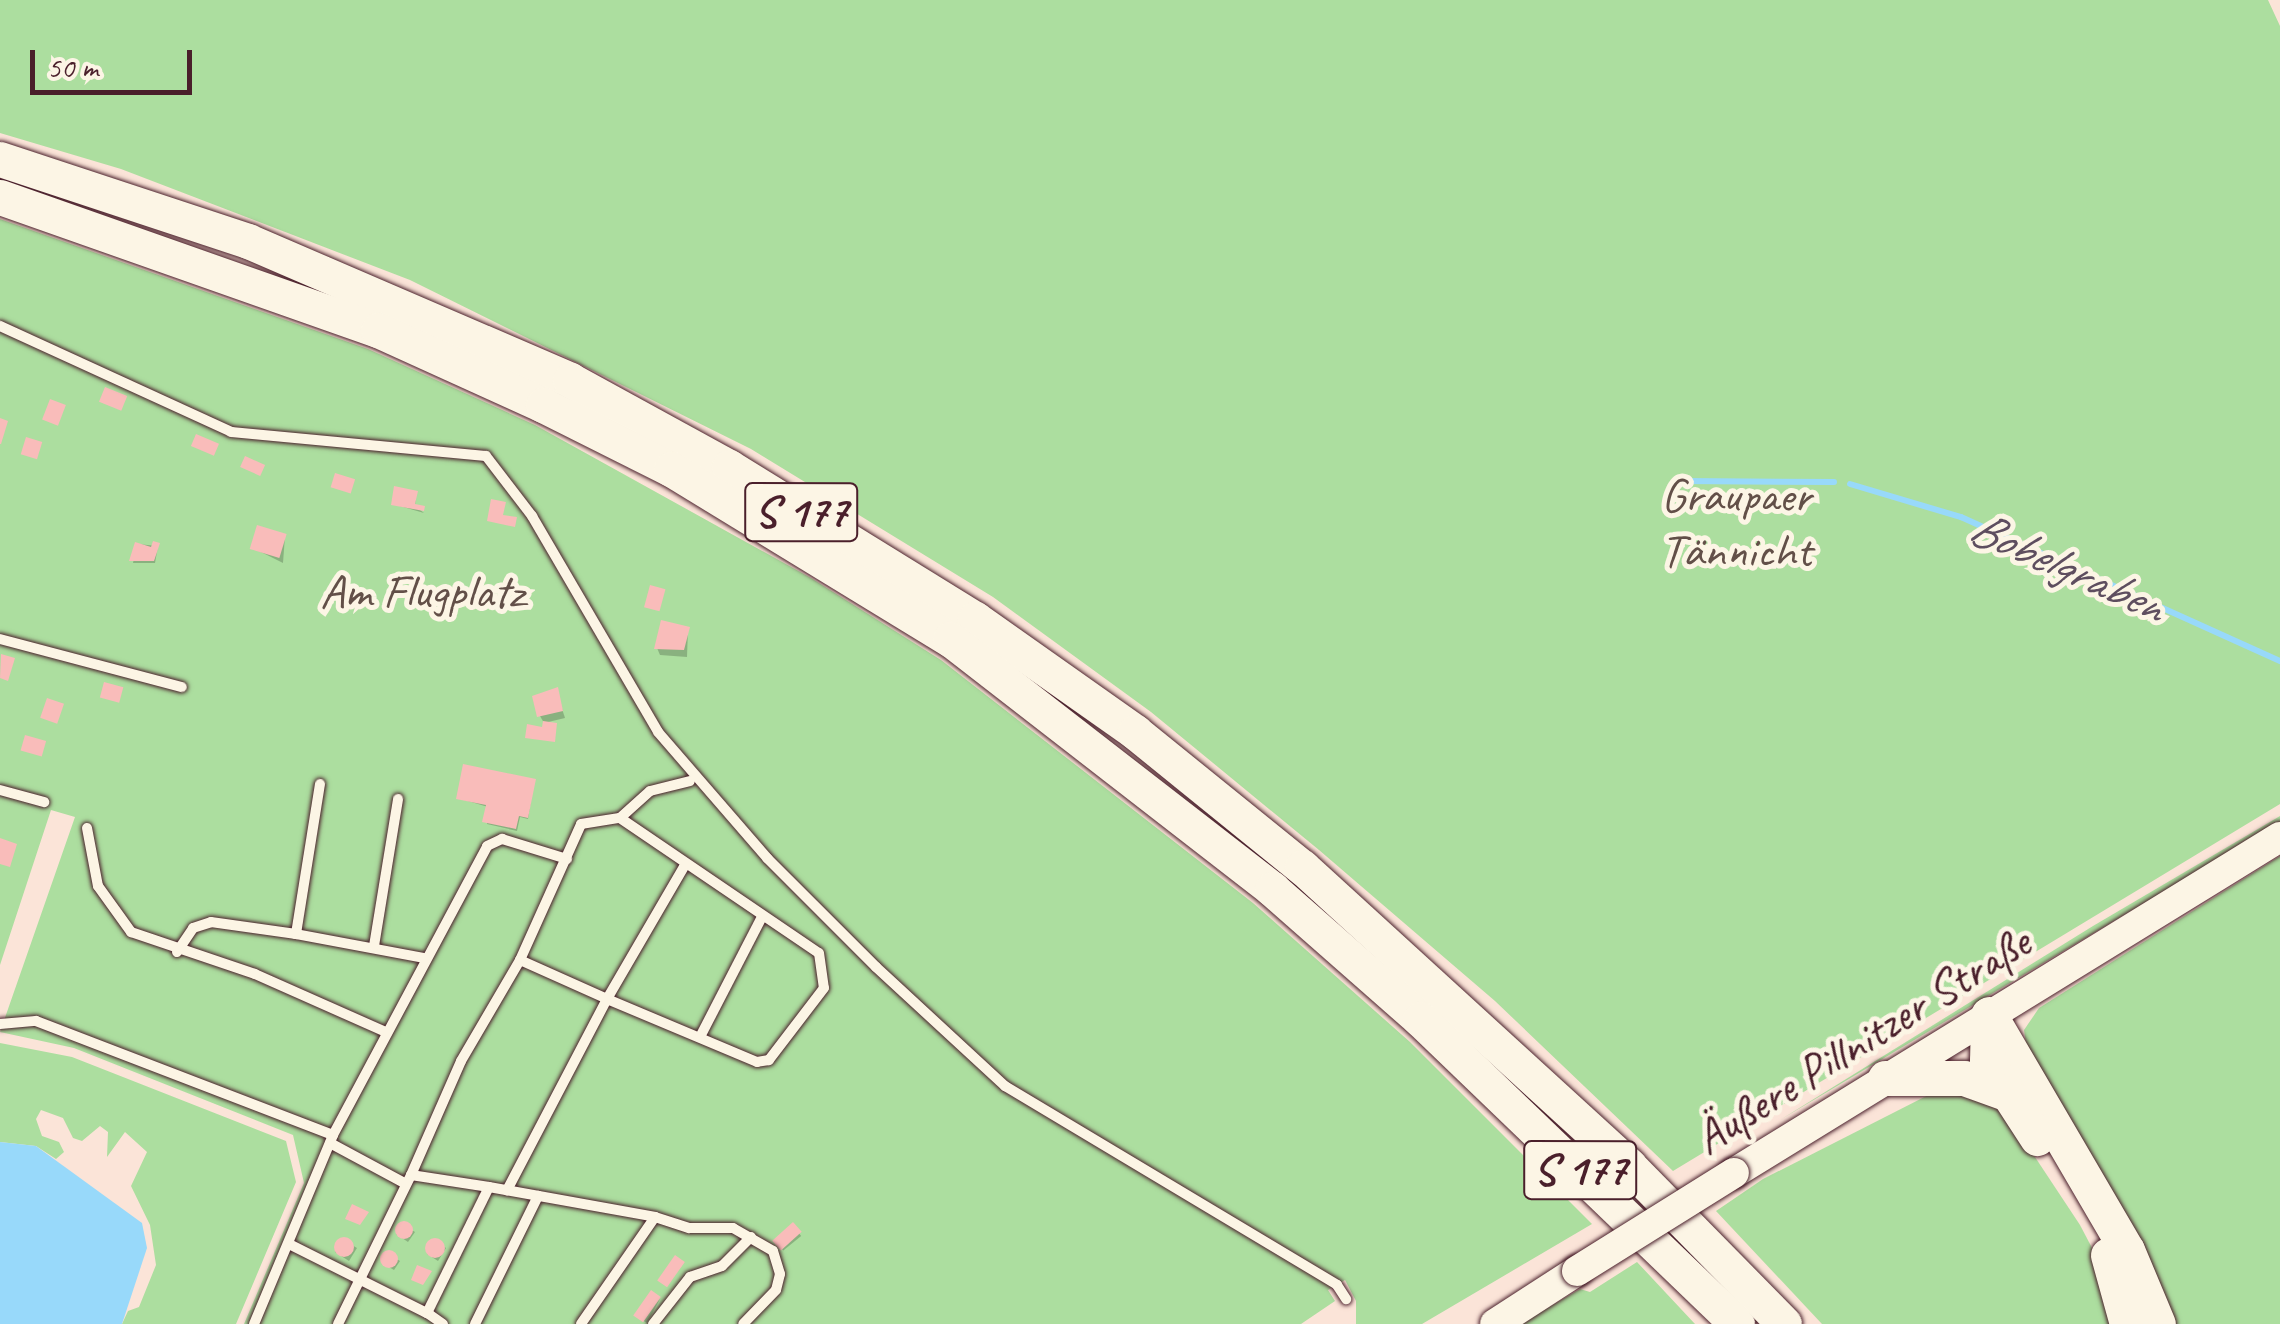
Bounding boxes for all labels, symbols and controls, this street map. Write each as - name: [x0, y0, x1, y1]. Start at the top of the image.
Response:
- scale bar: [35, 30, 198, 92]
- text: 50 m: [47, 48, 98, 86]
- park label: Graupaer Tännicht: [1660, 466, 1812, 579]
- road number: S 177: [744, 472, 858, 552]
- water label: Bobelgraben: [1960, 497, 2174, 635]
- park label: Am Flugplatz: [320, 563, 524, 621]
- street label: Äußere Pillnitzer Straße: [1682, 913, 2042, 1167]
- road number: S 177: [1522, 1130, 1638, 1210]

